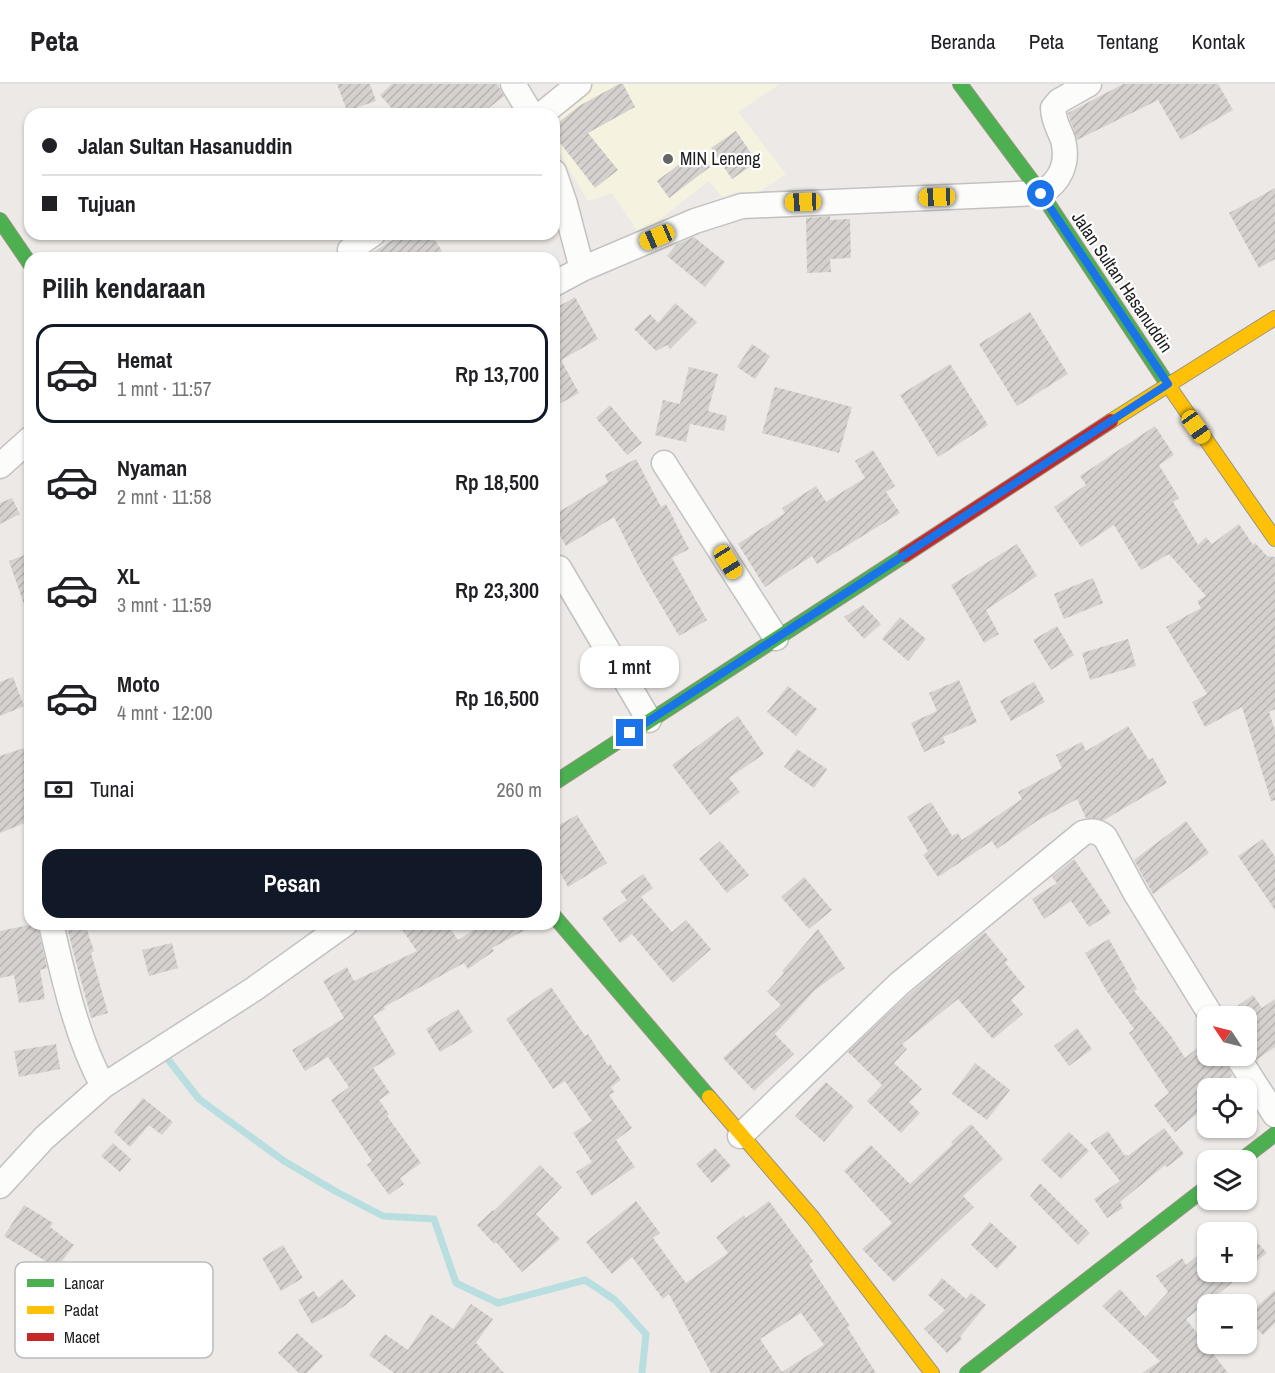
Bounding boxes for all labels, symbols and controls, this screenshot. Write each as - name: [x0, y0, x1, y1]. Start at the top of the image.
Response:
- text: Peta: [30, 22, 79, 60]
- text: Beranda: [931, 27, 996, 56]
- text: Peta: [1029, 27, 1064, 56]
- text: Tentang: [1097, 27, 1158, 56]
- text: Kontak: [1191, 27, 1245, 56]
- text: Jalan Sultan Hasanuddin: [78, 131, 293, 161]
- place label: MIN Leneng: [680, 146, 761, 171]
- marker: MIN Leneng: [661, 152, 675, 166]
- route start: [1027, 180, 1054, 207]
- car: [919, 187, 955, 207]
- text: Tujuan: [78, 189, 136, 219]
- car: [785, 192, 821, 212]
- street label: Jalan Sultan Hasanuddin: [1066, 206, 1179, 357]
- car: [637, 222, 677, 252]
- text: Pilih kendaraan: [42, 270, 206, 306]
- text: Hemat: [117, 345, 172, 375]
- icon: car: [45, 347, 99, 401]
- text: Rp 13,700: [455, 359, 539, 389]
- text: 1 mnt · 11:57: [117, 375, 212, 402]
- car: [1178, 407, 1214, 447]
- text: Nyaman: [117, 453, 187, 483]
- icon: car: [45, 455, 99, 509]
- text: Rp 18,500: [455, 467, 539, 497]
- text: 2 mnt · 11:58: [117, 483, 212, 510]
- car: [711, 542, 745, 582]
- text: XL: [117, 561, 140, 591]
- icon: car: [45, 563, 99, 617]
- text: Rp 23,300: [455, 575, 539, 605]
- text: 3 mnt · 11:59: [117, 591, 212, 618]
- callout: 1 mnt: [580, 646, 680, 688]
- text: 1 mnt: [608, 653, 651, 680]
- text: Moto: [117, 669, 160, 699]
- icon: car: [45, 671, 99, 725]
- text: Rp 16,500: [455, 683, 539, 713]
- text: 4 mnt · 12:00: [117, 699, 213, 726]
- route end: [616, 719, 643, 746]
- icon: cash: [42, 773, 75, 806]
- text: Tunai: [90, 774, 135, 804]
- text: 260 m: [496, 776, 542, 803]
- button: Pesan: [42, 849, 542, 918]
- north arrow: [1197, 1006, 1257, 1066]
- map controls: [1197, 1006, 1257, 1354]
- button: locate: [1197, 1078, 1257, 1138]
- button: layers: [1197, 1150, 1257, 1210]
- button: +: [1197, 1222, 1257, 1282]
- legend: [15, 1262, 213, 1358]
- text: Lancar: [64, 1272, 105, 1294]
- button: −: [1197, 1294, 1257, 1354]
- text: Padat: [64, 1299, 99, 1321]
- text: Macet: [64, 1326, 100, 1348]

